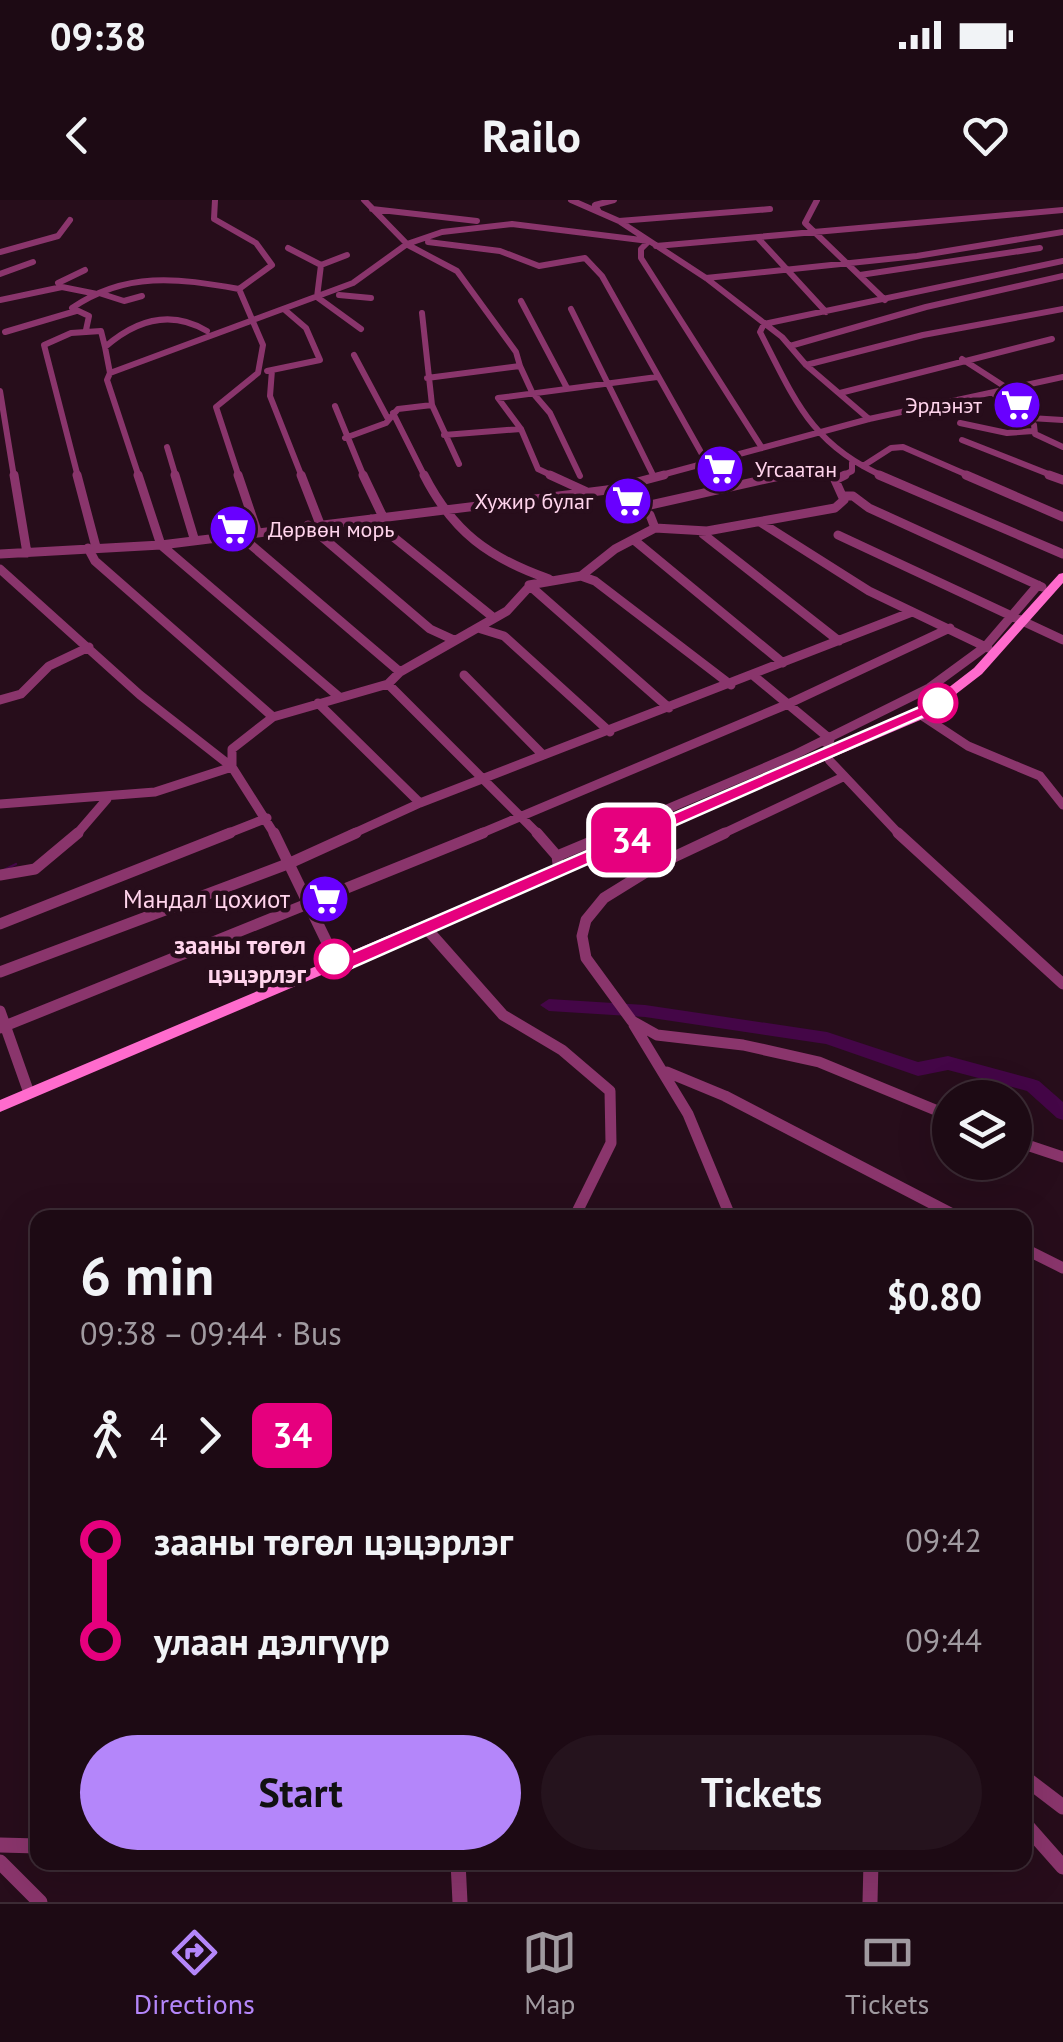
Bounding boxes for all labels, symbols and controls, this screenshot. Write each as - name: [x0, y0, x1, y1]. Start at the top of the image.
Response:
- text: 09:38: [50, 11, 146, 60]
- text: Railo: [482, 106, 581, 164]
- icon: back: [50, 108, 105, 163]
- icon: heart: [958, 108, 1013, 163]
- supermarket icon: Эрдэнэт: [991, 379, 1043, 431]
- place label: Эрдэнэт: [905, 391, 982, 419]
- supermarket icon: Угсаатан: [694, 443, 746, 495]
- place label: Угсаатан: [755, 455, 837, 483]
- supermarket icon: Хужир булаг: [602, 475, 654, 527]
- place label: Хужир булаг: [474, 487, 594, 515]
- supermarket icon: Дөрвөн морь: [207, 503, 259, 555]
- place label: Дөрвөн морь: [268, 515, 395, 543]
- unlabelled marker: [919, 684, 957, 722]
- line badge: 34: [586, 808, 676, 872]
- text: 34: [611, 817, 651, 863]
- supermarket icon: Мандал цохиот: [299, 873, 351, 925]
- place label: Мандал цохиот: [123, 883, 290, 915]
- place label: зааны төгөл цэцэрлэг: [174, 929, 307, 990]
- marker: зааны төгөл цэцэрлэг: [315, 940, 353, 978]
- map controls: [932, 1080, 1032, 1180]
- button: layers: [932, 1080, 1032, 1180]
- text: 6 min: [80, 1239, 214, 1310]
- text: $0.80: [886, 1271, 982, 1320]
- text: 09:38 – 09:44 · Bus: [80, 1312, 342, 1354]
- icon: walk: [80, 1408, 135, 1463]
- icon: forward: [182, 1408, 237, 1463]
- text: 34: [272, 1412, 312, 1458]
- text: 4: [150, 1414, 167, 1456]
- text: зааны төгөл цэцэрлэг: [154, 1516, 513, 1565]
- text: 09:42: [905, 1519, 982, 1561]
- text: улаан дэлгүүр: [154, 1616, 390, 1665]
- text: 09:44: [905, 1619, 982, 1661]
- button: Start: [80, 1735, 521, 1850]
- button: Tickets: [541, 1735, 982, 1850]
- tab: Directions: [134, 1925, 255, 2022]
- tab: Map: [522, 1925, 577, 2022]
- tab: Tickets: [845, 1925, 929, 2022]

